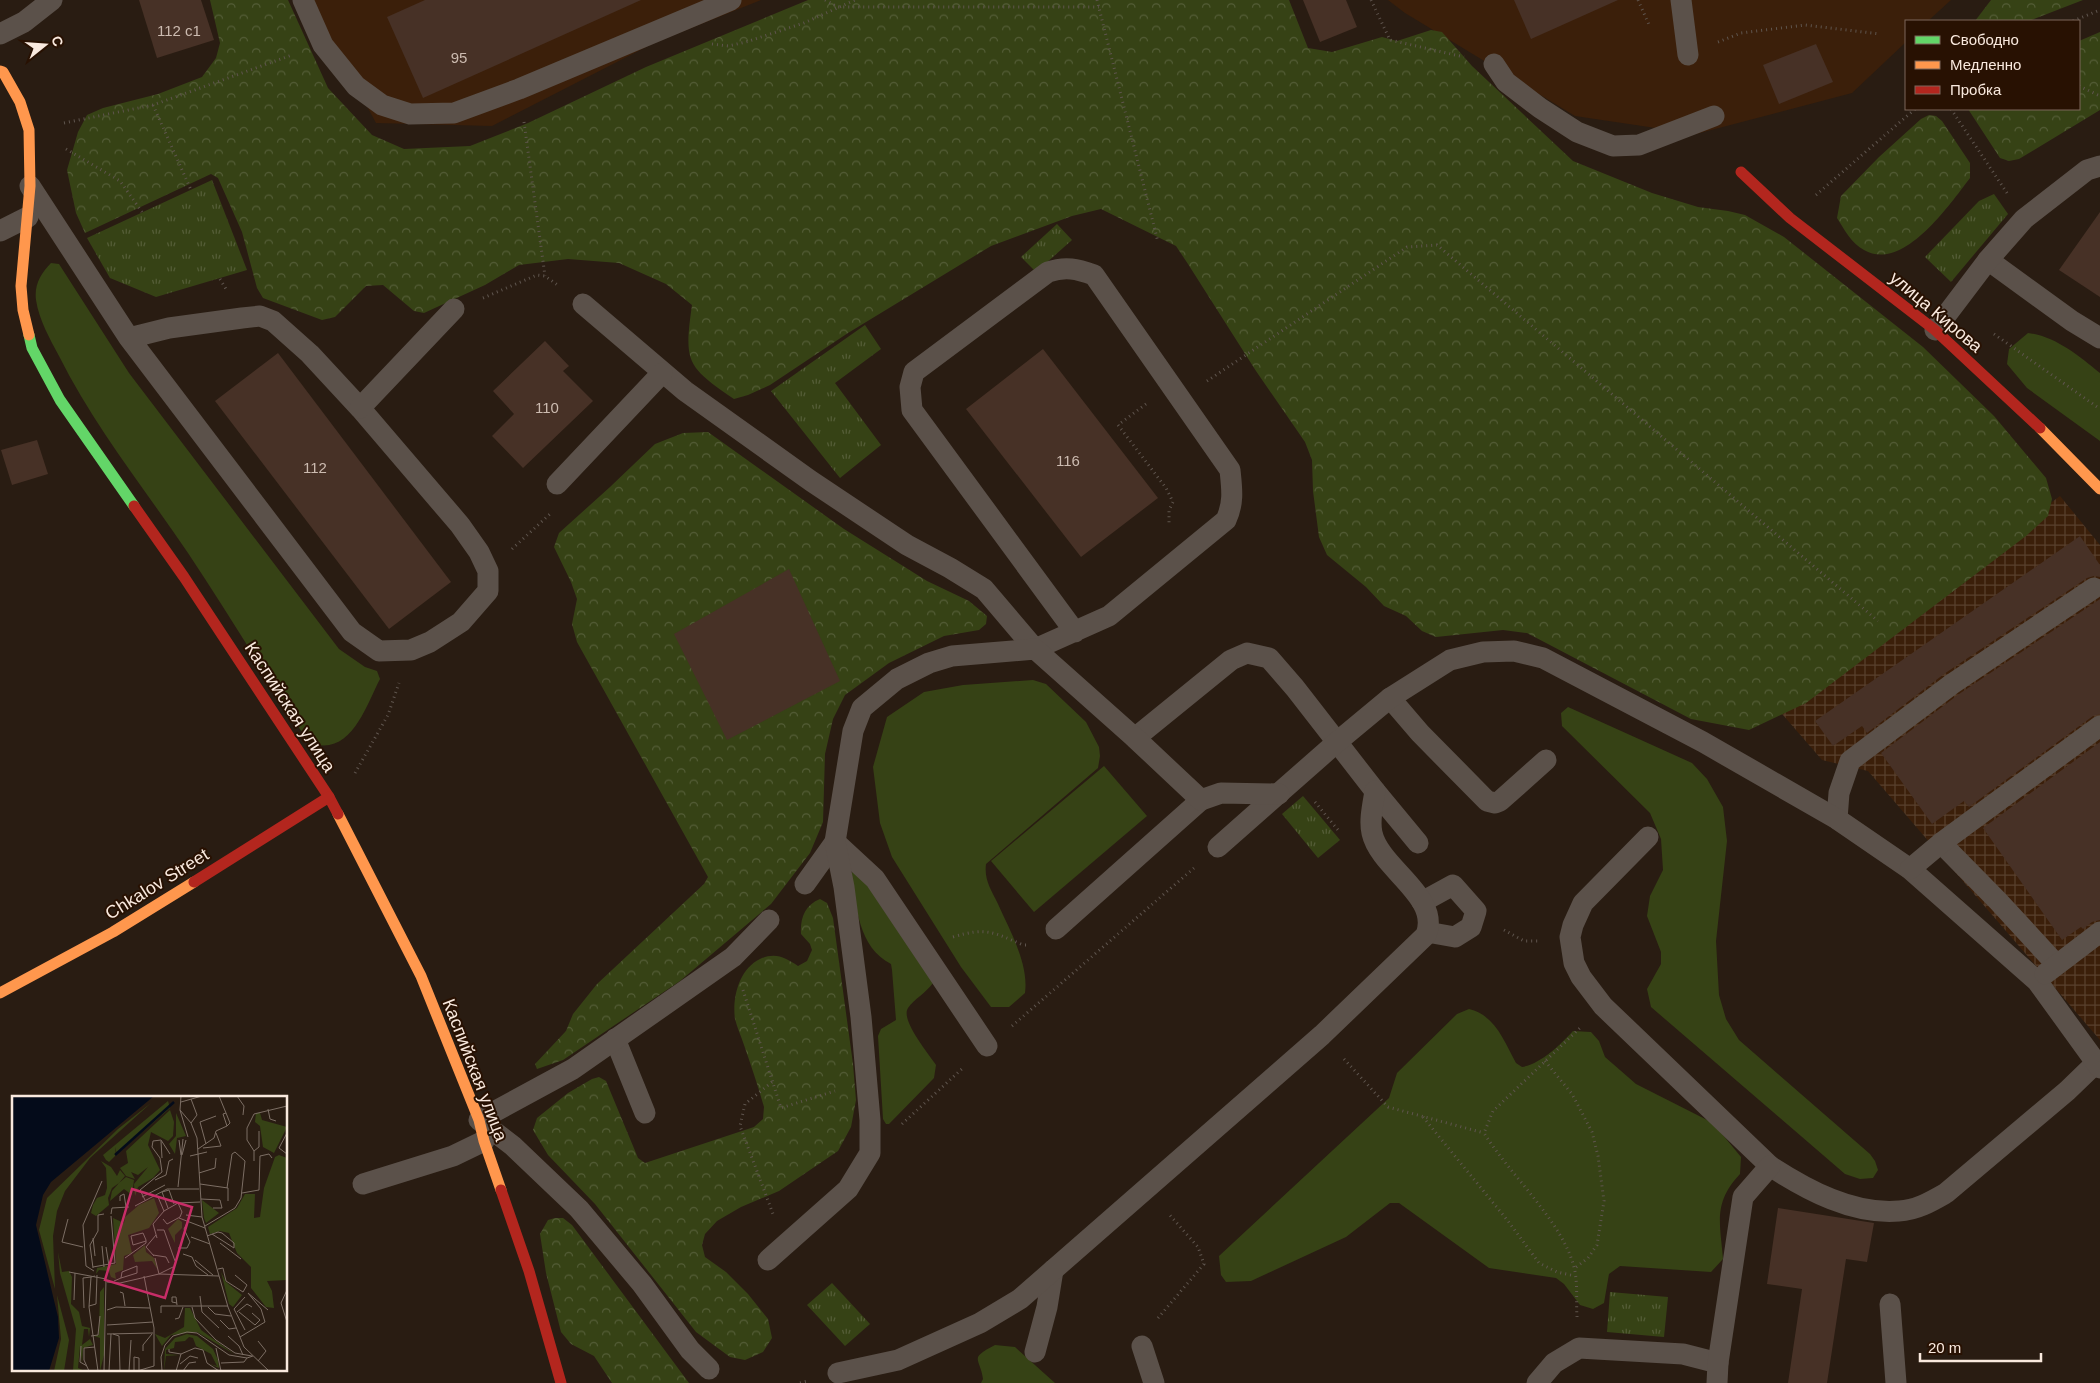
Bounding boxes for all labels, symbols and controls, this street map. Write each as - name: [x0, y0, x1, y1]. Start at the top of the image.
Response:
- north arrow: [20, 20, 70, 70]
- legend: [1905, 20, 2080, 110]
- house number: 112 с1: [157, 22, 201, 39]
- text: Свободно: [1950, 31, 2019, 48]
- text: С: [48, 34, 67, 48]
- house number: 95: [451, 49, 467, 66]
- text: Медленно: [1950, 56, 2021, 73]
- text: Пробка: [1950, 81, 2002, 98]
- street label: улица Кирова: [1886, 268, 1987, 357]
- house number: 110: [535, 399, 559, 416]
- house number: 116: [1056, 452, 1080, 469]
- house number: 112: [303, 459, 327, 476]
- street label: Каспийская улица: [241, 638, 340, 777]
- street label: Chkalov Street: [102, 844, 212, 924]
- street label: Каспийская улица: [439, 996, 512, 1145]
- inset map: [12, 1096, 288, 1370]
- scale bar: [1920, 1330, 2041, 1362]
- text: 20 m: [1928, 1339, 1961, 1356]

